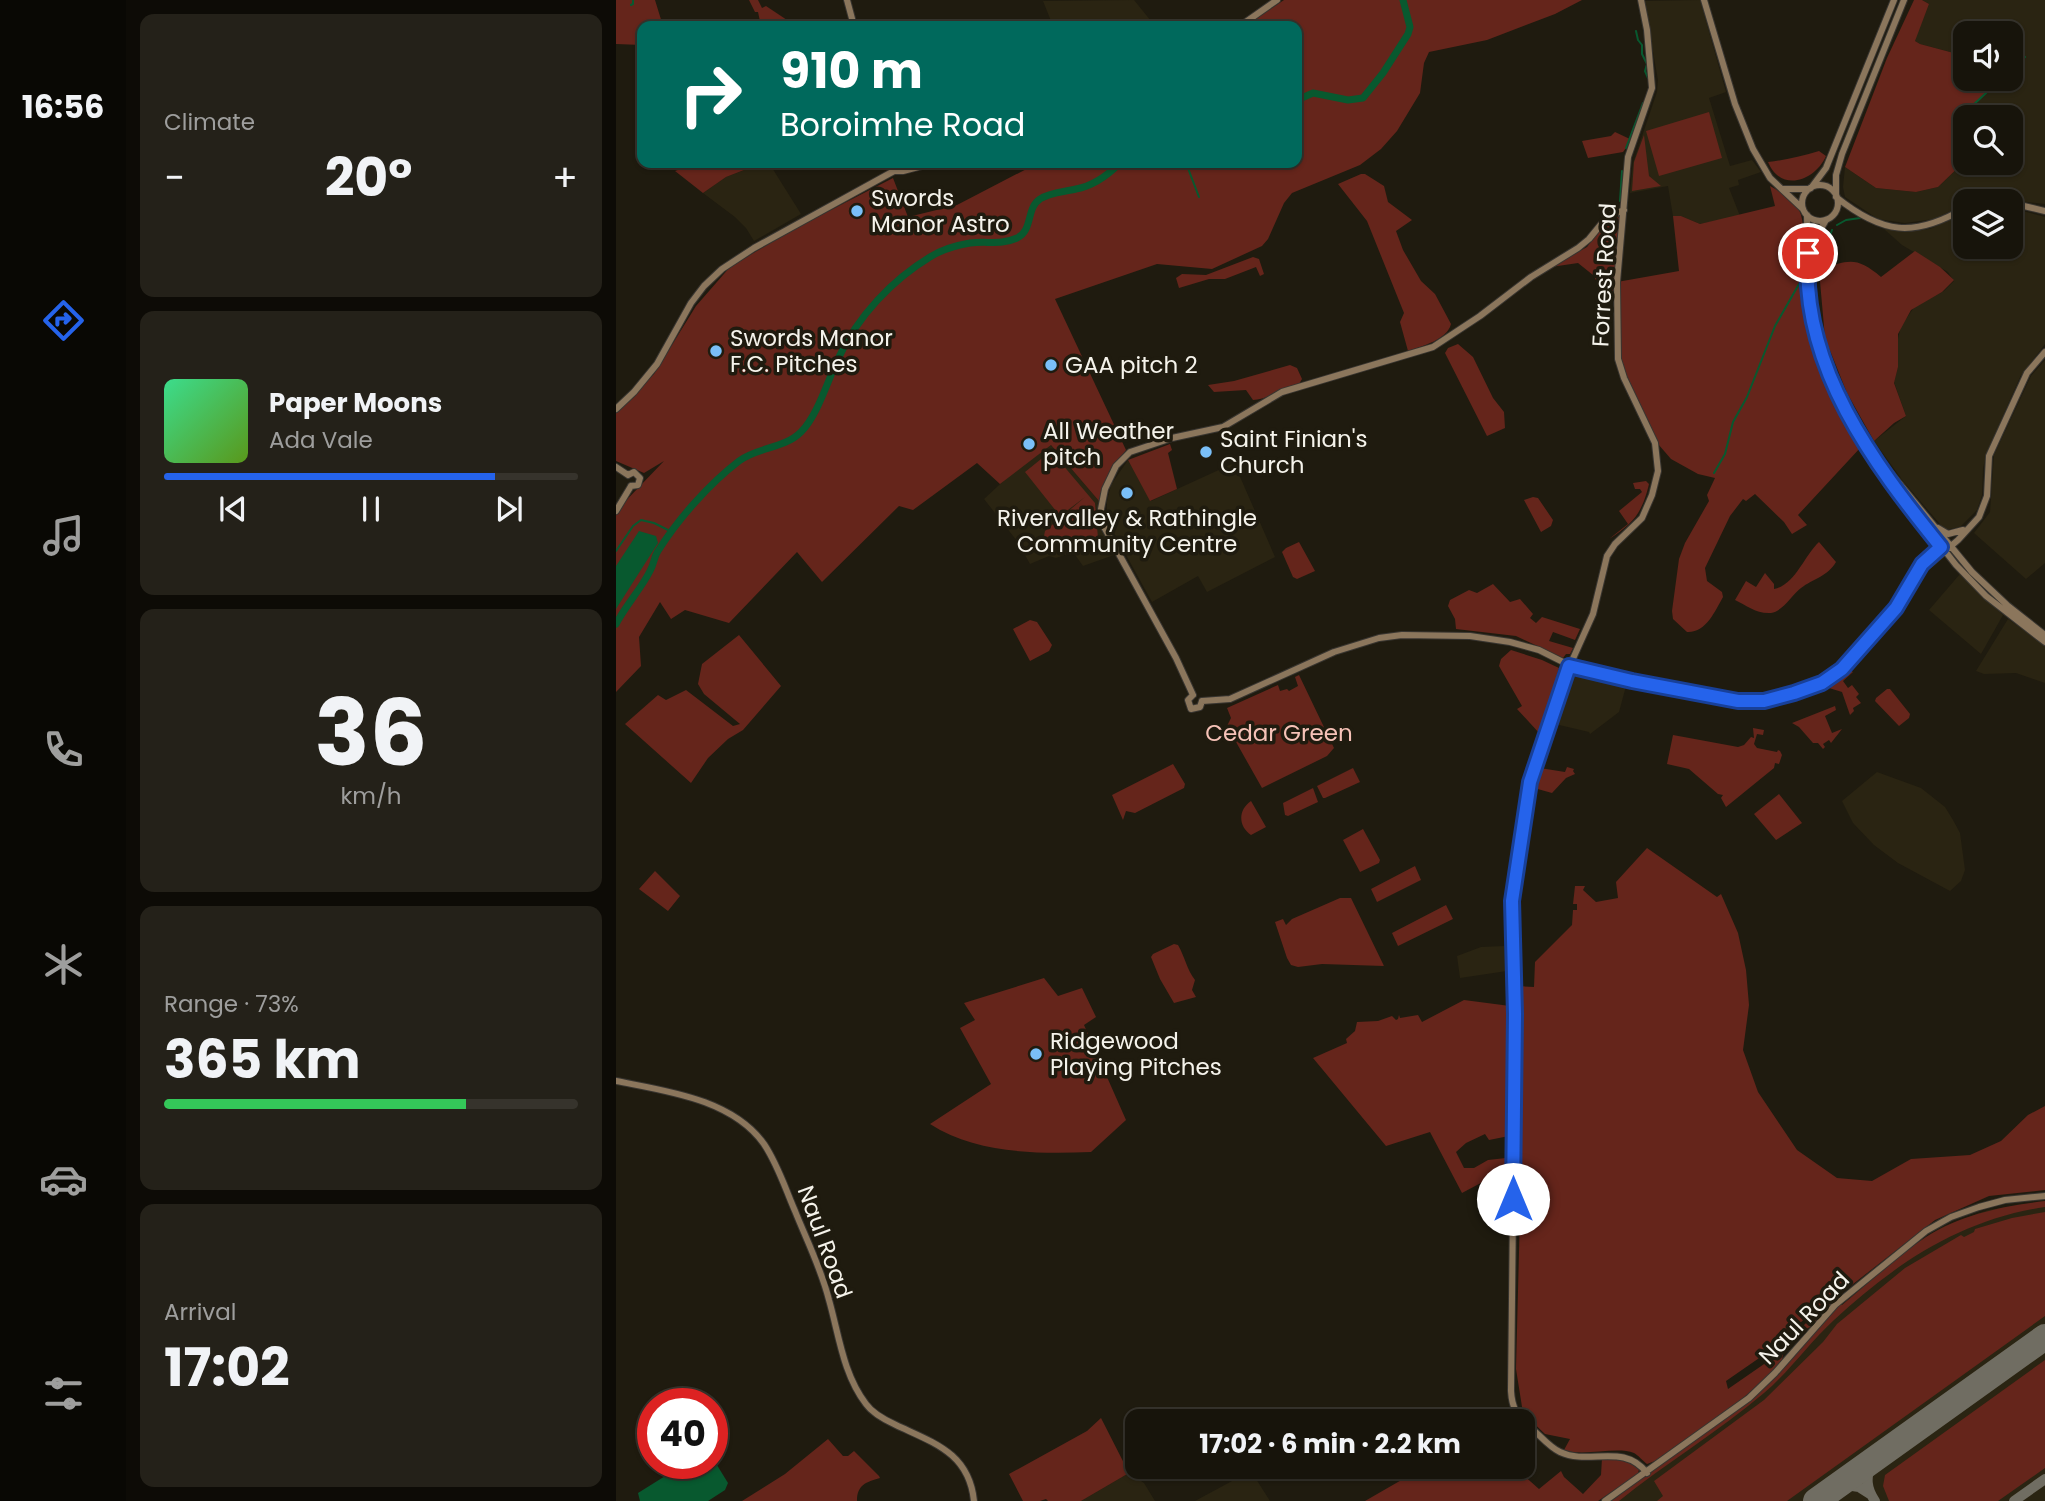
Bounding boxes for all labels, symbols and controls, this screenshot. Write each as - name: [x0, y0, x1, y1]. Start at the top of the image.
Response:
- map controls: [1953, 21, 2023, 259]
- button: sound: [1953, 21, 2023, 91]
- text: 910 m: [780, 37, 923, 105]
- icon: right: [665, 49, 756, 140]
- text: 16:56: [22, 84, 104, 129]
- text: Boroimhe Road: [780, 102, 1025, 147]
- button: search: [1953, 105, 2023, 175]
- text: Climate: [164, 106, 255, 138]
- text: 20°: [325, 141, 412, 214]
- text: −: [164, 151, 185, 204]
- text: +: [552, 151, 578, 204]
- place label: Swords Manor Astro: [871, 182, 1010, 240]
- button: layers: [1953, 189, 2023, 259]
- street label: Forrest Road: [1584, 202, 1624, 348]
- marker: Swords Manor Astro: [849, 203, 865, 219]
- pin: [1778, 223, 1838, 283]
- icon: arrive: [1789, 234, 1827, 272]
- icon: directions: [39, 296, 88, 345]
- place label: Swords Manor F.C. Pitches: [730, 322, 893, 380]
- marker: Swords Manor F.C. Pitches: [708, 343, 724, 359]
- place label: GAA pitch 2: [1065, 349, 1198, 381]
- marker: GAA pitch 2: [1043, 357, 1059, 373]
- text: Paper Moons: [269, 385, 442, 421]
- place label: All Weather pitch: [1043, 415, 1174, 473]
- place label: Saint Finian's Church: [1220, 423, 1368, 481]
- text: Ada Vale: [269, 424, 373, 456]
- marker: All Weather pitch: [1021, 436, 1037, 452]
- marker: Saint Finian's Church: [1198, 444, 1214, 460]
- marker: Rivervalley & Rathingle Community Centre: [1119, 485, 1135, 501]
- icon: previous: [214, 490, 252, 528]
- icon: pause: [352, 490, 390, 528]
- icon: next: [490, 490, 528, 528]
- place label: Rivervalley & Rathingle Community Centre: [997, 502, 1257, 560]
- icon: music: [39, 511, 88, 560]
- text: 36: [314, 669, 428, 797]
- park label: Cedar Green: [1205, 717, 1353, 749]
- icon: phone: [39, 725, 88, 774]
- text: km/h: [340, 780, 402, 812]
- icon: climate: [39, 940, 88, 989]
- text: Range · 73%: [164, 988, 299, 1020]
- text: 365 km: [164, 1023, 361, 1096]
- place label: Ridgewood Playing Pitches: [1050, 1025, 1222, 1083]
- marker: Ridgewood Playing Pitches: [1028, 1046, 1044, 1062]
- icon: car: [39, 1155, 88, 1204]
- position arrow: [1476, 1162, 1550, 1236]
- street label: Naul Road: [790, 1181, 860, 1303]
- street label: Naul Road: [1751, 1264, 1857, 1372]
- text: Arrival: [164, 1296, 236, 1328]
- text: 17:02: [164, 1331, 290, 1404]
- icon: filters: [39, 1369, 88, 1418]
- speed limit sign: 40: [637, 1388, 728, 1479]
- text: 17:02 · 6 min · 2.2 km: [1199, 1426, 1461, 1462]

